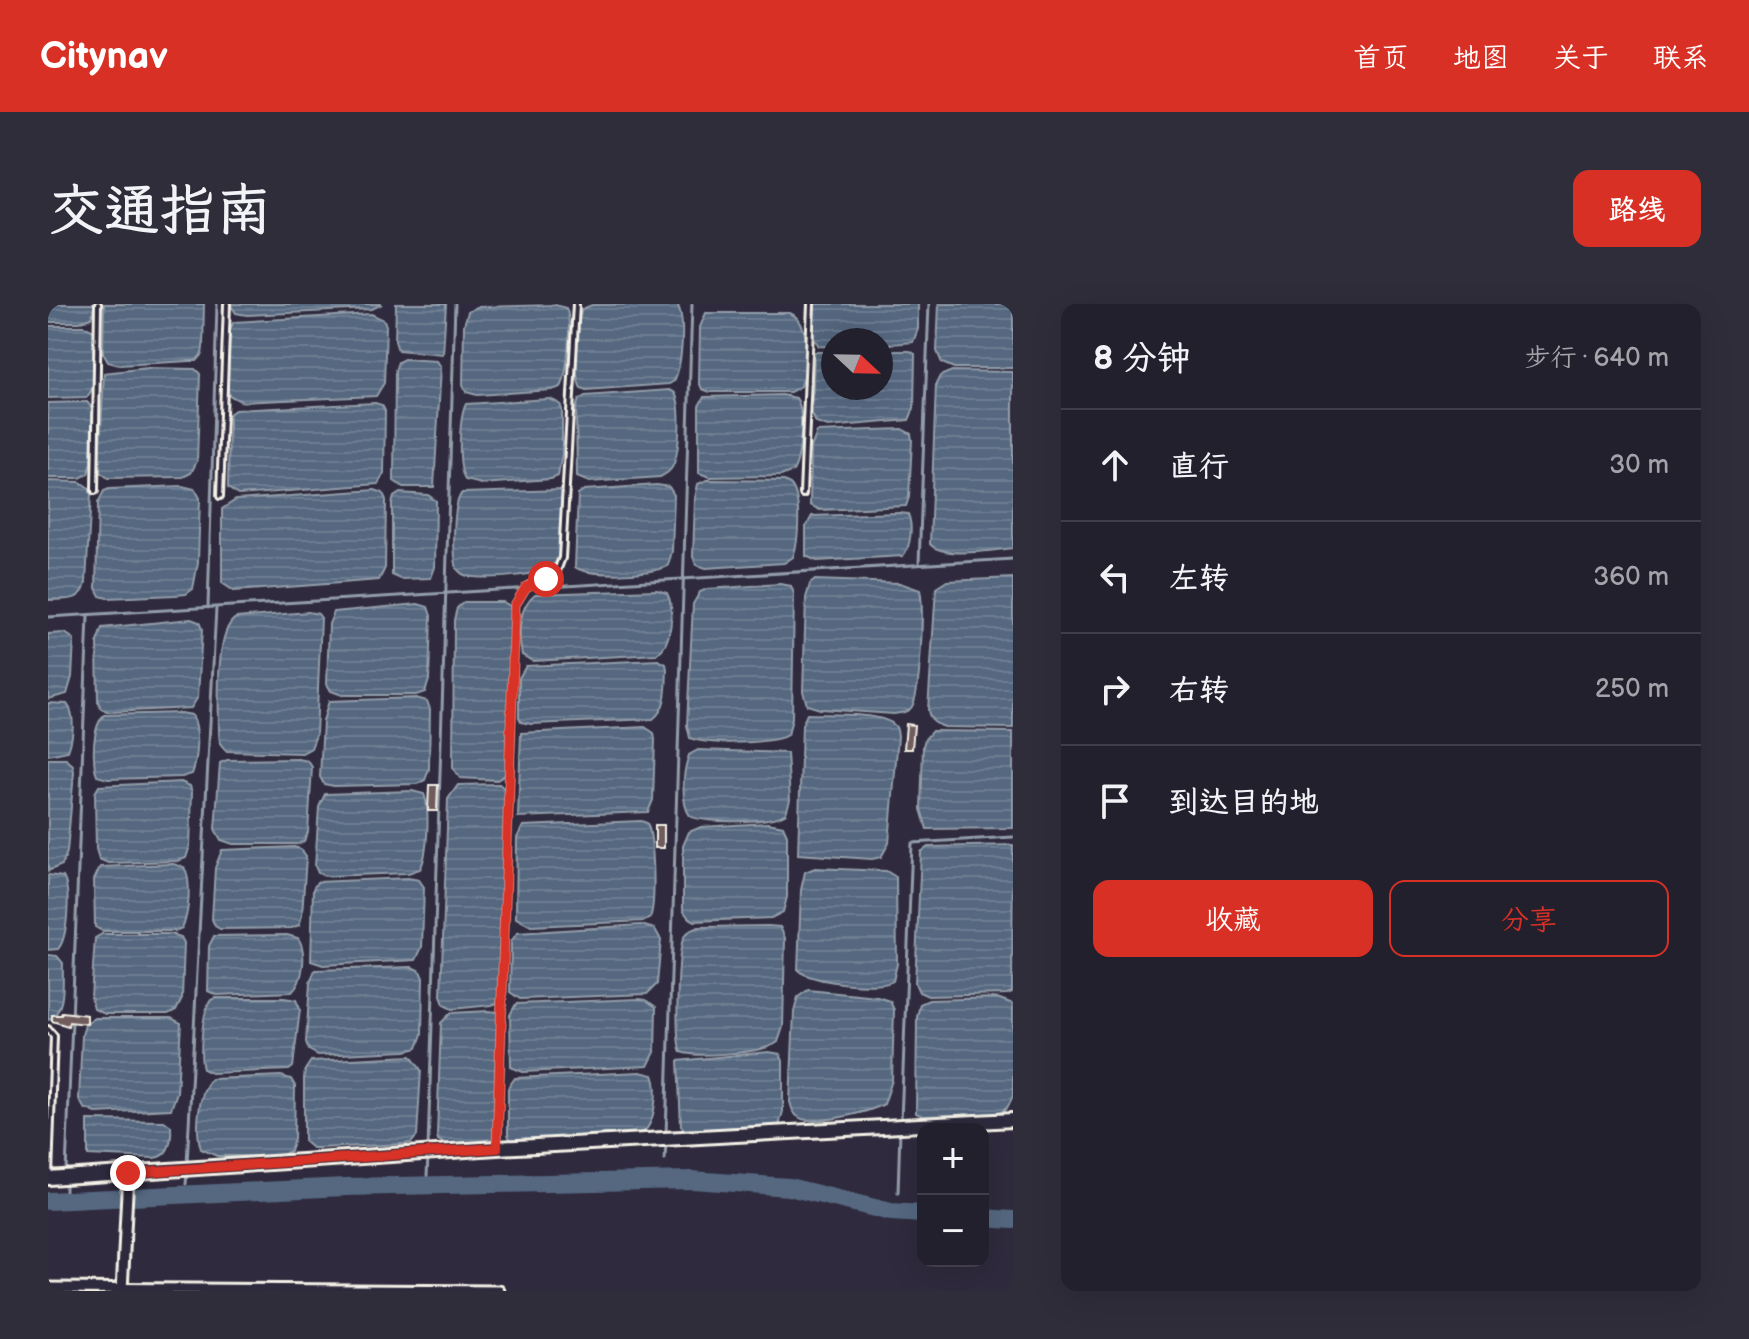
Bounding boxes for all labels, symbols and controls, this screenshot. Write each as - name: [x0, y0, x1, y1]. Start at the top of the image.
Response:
- text: Citynav: [40, 34, 167, 79]
- text: 首页: [1353, 42, 1409, 75]
- text: 地图: [1453, 42, 1509, 75]
- text: 关于: [1553, 42, 1609, 75]
- text: 联系: [1653, 42, 1709, 75]
- button: 路线: [1573, 170, 1701, 247]
- text: 交通指南: [48, 179, 272, 246]
- north arrow: [821, 328, 893, 400]
- text: 8 分钟: [1093, 338, 1191, 379]
- text: 步行 · 640 m: [1524, 343, 1669, 374]
- icon: ahead: [1093, 443, 1137, 487]
- text: 直行: [1169, 449, 1229, 485]
- text: 30 m: [1609, 450, 1669, 481]
- icon: left: [1093, 555, 1137, 599]
- route start: [528, 561, 564, 597]
- text: 左转: [1169, 561, 1229, 597]
- text: 360 m: [1593, 562, 1669, 593]
- icon: right: [1093, 667, 1137, 711]
- text: 右转: [1169, 673, 1229, 709]
- text: 250 m: [1595, 674, 1669, 705]
- icon: arrive: [1093, 779, 1137, 823]
- text: 到达目的地: [1169, 785, 1319, 821]
- button: 收藏: [1093, 880, 1373, 957]
- button: 分享: [1389, 880, 1669, 957]
- map controls: [917, 1123, 989, 1267]
- button: +: [917, 1123, 989, 1195]
- route end: [110, 1155, 146, 1191]
- button: −: [917, 1195, 989, 1267]

